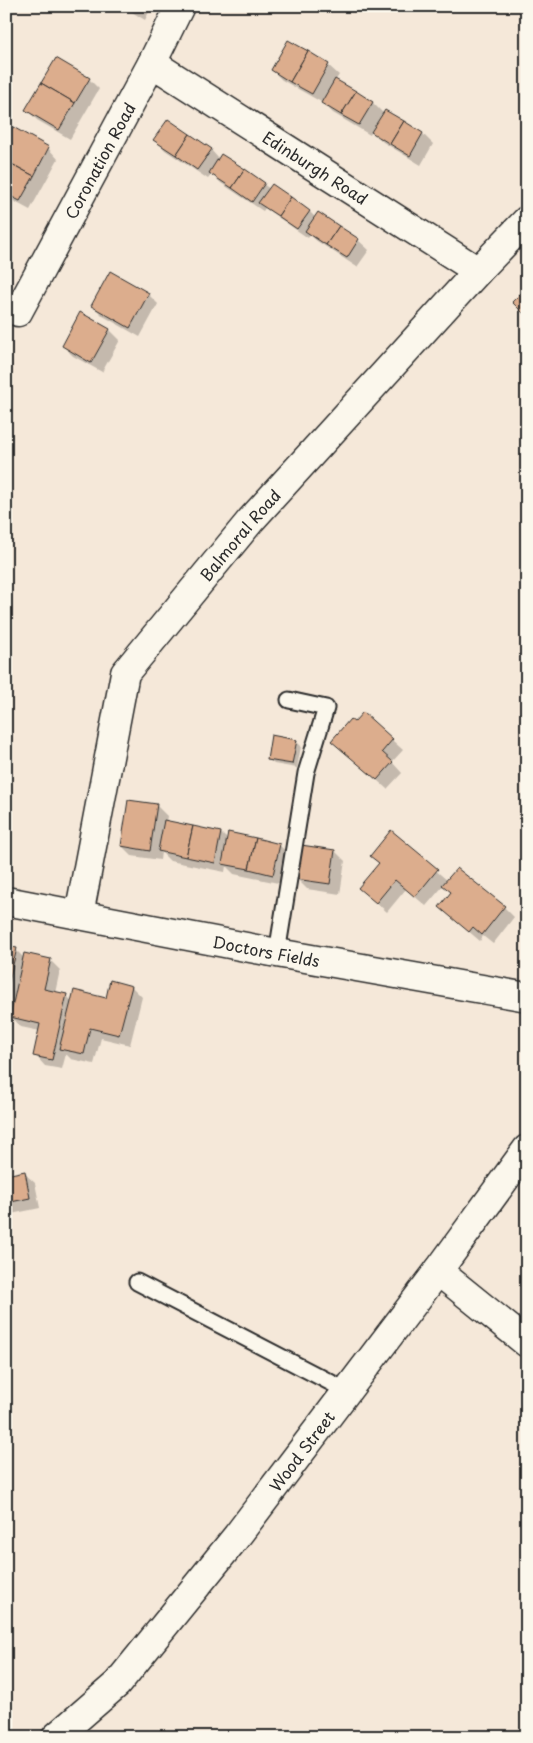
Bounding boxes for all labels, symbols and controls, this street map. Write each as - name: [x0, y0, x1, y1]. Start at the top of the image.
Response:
- street label: Coronation Road: [58, 98, 141, 223]
- street label: Edinburgh Road: [258, 125, 373, 210]
- street label: Balmoral Road: [194, 483, 286, 586]
- street label: Doctors Fields: [211, 929, 322, 972]
- street label: Wood Street: [263, 1405, 340, 1496]

